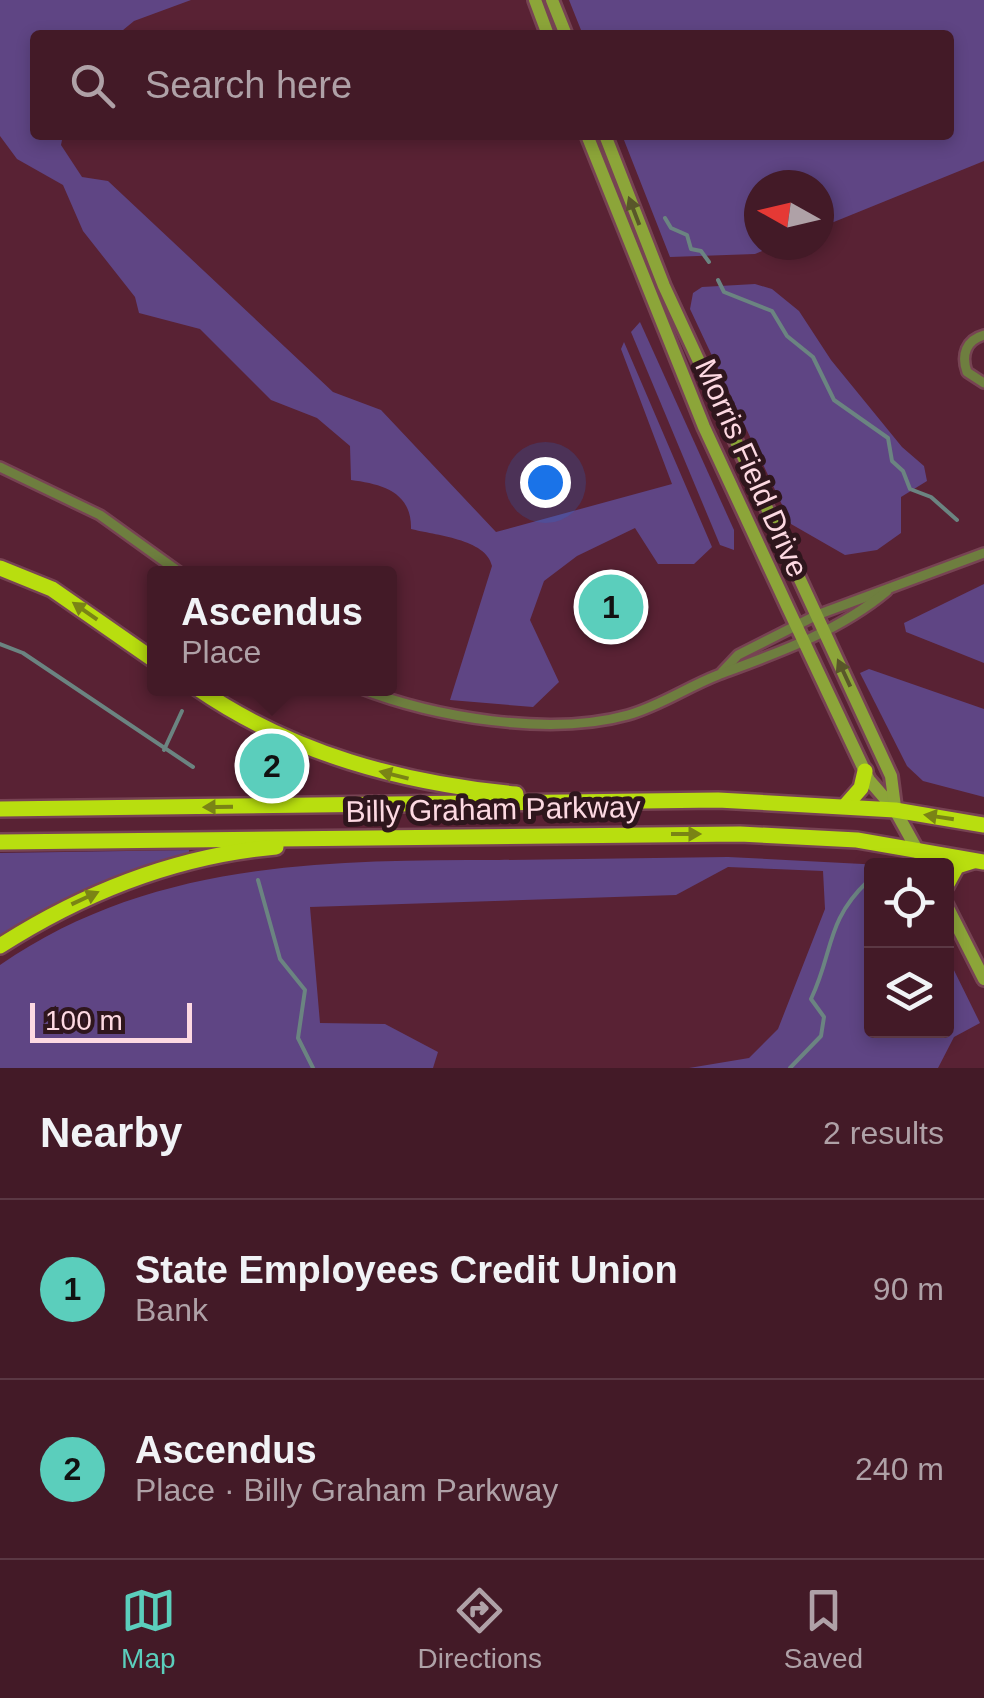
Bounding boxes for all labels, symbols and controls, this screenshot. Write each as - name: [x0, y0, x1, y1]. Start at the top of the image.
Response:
- search box: [30, 30, 954, 140]
- icon: search: [65, 58, 120, 113]
- text: Search here: [145, 64, 352, 106]
- north arrow: [744, 170, 834, 260]
- one-way arrow: [626, 195, 642, 225]
- street label: Morris Field Drive: [689, 354, 815, 582]
- your location: [520, 457, 571, 508]
- popup: [147, 566, 397, 696]
- pin: 1: [578, 570, 644, 644]
- text: Ascendus: [181, 591, 363, 633]
- one-way arrow: [72, 602, 99, 621]
- text: Place: [181, 634, 261, 670]
- one-way arrow: [836, 658, 852, 688]
- pin: 2: [240, 728, 304, 804]
- one-way arrow: [378, 767, 409, 782]
- street label: Billy Graham Parkway: [345, 790, 641, 828]
- one-way arrow: [201, 799, 233, 815]
- one-way arrow: [923, 809, 955, 824]
- one-way arrow: [671, 826, 703, 842]
- map controls: [864, 858, 954, 1038]
- button: locate: [864, 858, 954, 948]
- one-way arrow: [71, 890, 100, 907]
- button: layers: [864, 948, 954, 1038]
- scale bar: [30, 998, 192, 1042]
- text: 100 m: [45, 1005, 123, 1036]
- text: Nearby: [40, 1109, 182, 1156]
- text: 2 results: [823, 1115, 944, 1151]
- text: State Employees Credit Union: [135, 1249, 678, 1291]
- text: 1: [64, 1271, 81, 1307]
- text: 90 m: [873, 1271, 944, 1307]
- text: Bank: [135, 1292, 208, 1328]
- text: Ascendus: [135, 1429, 317, 1471]
- text: 2: [64, 1451, 81, 1487]
- text: 240 m: [855, 1451, 944, 1487]
- text: Place · Billy Graham Parkway: [135, 1472, 558, 1508]
- tab: Map: [121, 1583, 176, 1675]
- tab: Directions: [418, 1583, 542, 1675]
- tab: Saved: [784, 1583, 863, 1675]

